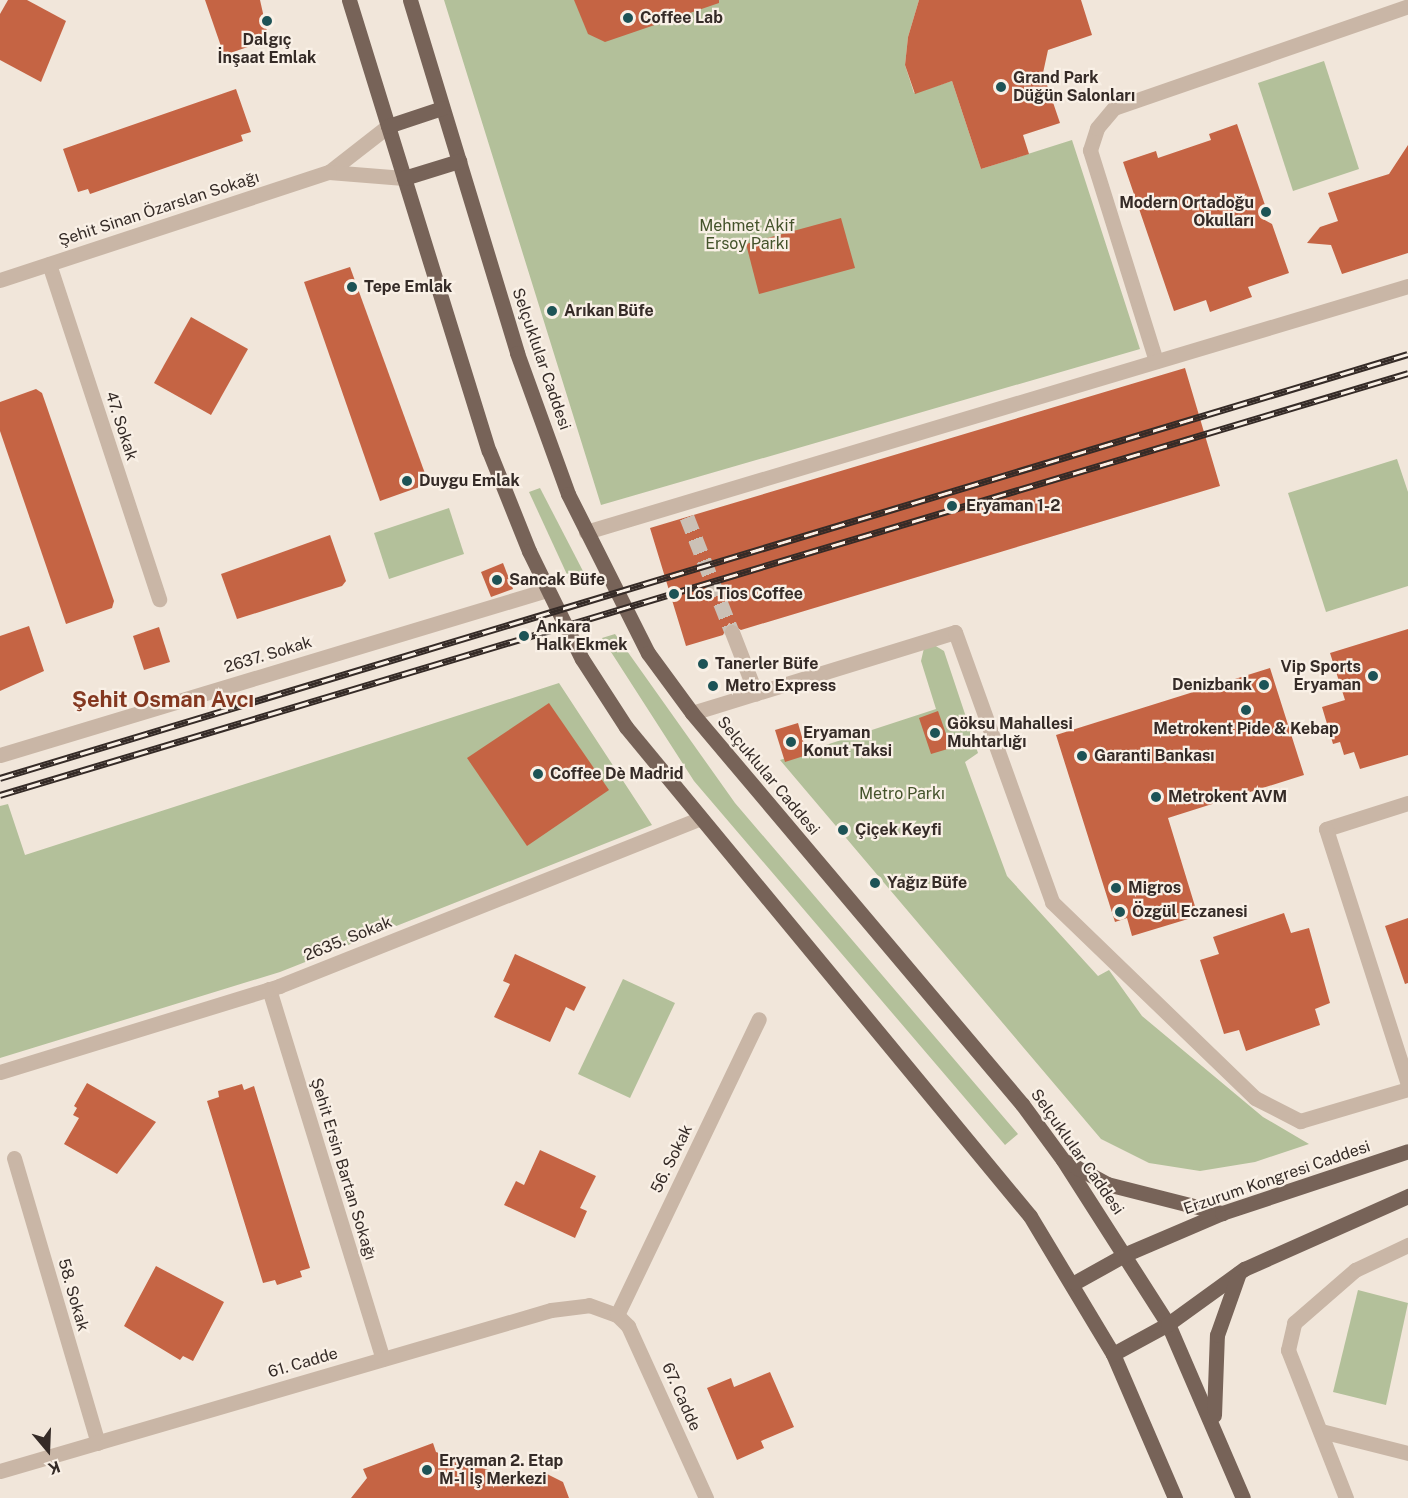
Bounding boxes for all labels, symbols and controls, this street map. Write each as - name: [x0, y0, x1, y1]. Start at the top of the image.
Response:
- place label: Coffee Lab: [640, 8, 723, 28]
- marker: Coffee Lab: [621, 11, 635, 25]
- marker: Dalgıç İnşaat Emlak: [260, 14, 274, 28]
- place label: Dalgıç İnşaat Emlak: [218, 30, 316, 68]
- place label: Grand Park Düğün Salonları: [1013, 68, 1135, 106]
- marker: Grand Park Düğün Salonları: [994, 80, 1008, 94]
- street label: Şehit Sinan Özarslan Sokağı: [56, 167, 262, 251]
- place label: Modern Ortadoğu Okulları: [1119, 193, 1254, 231]
- marker: Modern Ortadoğu Okulları: [1259, 205, 1273, 219]
- park label: Mehmet Akif Ersoy Parkı: [699, 216, 795, 254]
- place label: Tepe Emlak: [364, 277, 452, 297]
- marker: Tepe Emlak: [345, 280, 359, 294]
- street label: Selçuklular Caddesi: [508, 285, 574, 433]
- place label: Arıkan Büfe: [564, 301, 654, 321]
- marker: Arıkan Büfe: [545, 304, 559, 318]
- street label: 47. Sokak: [101, 389, 141, 463]
- place label: Duygu Emlak: [419, 471, 520, 491]
- marker: Duygu Emlak: [400, 474, 414, 488]
- place label: Eryaman 1-2: [966, 496, 1060, 516]
- marker: Eryaman 1-2: [943, 497, 961, 515]
- place label: Sancak Büfe: [509, 570, 605, 590]
- marker: Sancak Büfe: [490, 573, 504, 587]
- place label: Los Tios Coffee: [686, 584, 803, 604]
- marker: Los Tios Coffee: [667, 587, 681, 601]
- place label: Ankara Halk Ekmek: [536, 617, 628, 655]
- marker: Ankara Halk Ekmek: [517, 629, 531, 643]
- street label: 2637. Sokak: [222, 633, 314, 677]
- place label: Tanerler Büfe: [715, 654, 818, 674]
- marker: Tanerler Büfe: [696, 657, 710, 671]
- place label: Vip Sports Eryaman: [1281, 657, 1361, 695]
- marker: Vip Sports Eryaman: [1366, 669, 1380, 683]
- place label: Denizbank: [1172, 675, 1252, 695]
- place label: Metro Express: [725, 676, 836, 696]
- marker: Denizbank: [1257, 678, 1271, 692]
- marker: Metro Express: [706, 679, 720, 693]
- district label: Şehit Osman Avcı: [72, 687, 254, 713]
- marker: Metrokent Pide & Kebap: [1239, 703, 1253, 717]
- street label: Selçuklular Caddesi: [713, 713, 823, 839]
- place label: Göksu Mahallesi Muhtarlığı: [947, 714, 1073, 752]
- place label: Metrokent Pide & Kebap: [1153, 719, 1339, 739]
- place label: Eryaman Konut Taksi: [803, 723, 892, 761]
- marker: Göksu Mahallesi Muhtarlığı: [928, 726, 942, 740]
- marker: Eryaman Konut Taksi: [784, 735, 798, 749]
- place label: Garanti Bankası: [1094, 746, 1215, 766]
- marker: Garanti Bankası: [1075, 749, 1089, 763]
- place label: Coffee Dè Madrid: [550, 764, 683, 784]
- marker: Coffee Dè Madrid: [531, 767, 545, 781]
- park label: Metro Parkı: [859, 784, 945, 804]
- place label: Metrokent AVM: [1168, 787, 1287, 807]
- marker: Metrokent AVM: [1149, 790, 1163, 804]
- place label: Çiçek Keyfi: [855, 820, 942, 840]
- marker: Çiçek Keyfi: [836, 823, 850, 837]
- place label: Yağız Büfe: [887, 873, 967, 893]
- marker: Yağız Büfe: [868, 876, 882, 890]
- place label: Migros: [1128, 878, 1181, 898]
- marker: Migros: [1109, 881, 1123, 895]
- place label: Özgül Eczanesi: [1132, 902, 1248, 922]
- marker: Özgül Eczanesi: [1113, 905, 1127, 919]
- street label: 2635. Sokak: [301, 913, 395, 965]
- street label: Şehit Ersin Bartan Sokağı: [306, 1076, 380, 1262]
- street label: Selçuklular Caddesi: [1026, 1085, 1128, 1219]
- street label: 56. Sokak: [647, 1122, 697, 1196]
- street label: Erzurum Kongresi Caddesi: [1181, 1137, 1373, 1219]
- street label: 58. Sokak: [54, 1257, 92, 1333]
- street label: 61. Cadde: [266, 1344, 340, 1382]
- street label: 67. Cadde: [657, 1360, 705, 1434]
- north arrow: [18, 1420, 78, 1480]
- place label: Eryaman 2. Etap M-1 İş Merkezi: [439, 1451, 563, 1489]
- text: K: [46, 1457, 63, 1478]
- marker: Eryaman 2. Etap M-1 İş Merkezi: [420, 1463, 434, 1477]

